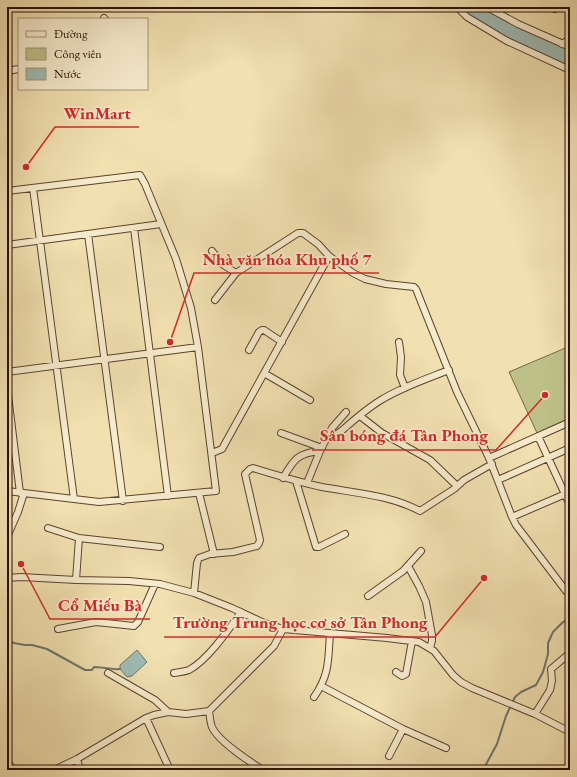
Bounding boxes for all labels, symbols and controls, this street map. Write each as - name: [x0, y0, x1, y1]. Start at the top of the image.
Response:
- legend: [18, 18, 148, 90]
- text: Đường: [54, 26, 88, 42]
- text: Công viên: [54, 46, 102, 62]
- text: Nước: [54, 66, 81, 82]
- callout: WinMart: [55, 98, 139, 127]
- text: WinMart: [63, 102, 131, 124]
- callout: Nhà văn hóa Khu phố 7: [194, 244, 379, 273]
- text: Nhà văn hóa Khu phố 7: [202, 248, 372, 270]
- callout: Sân bóng đá Tân Phong: [312, 421, 496, 450]
- text: Sân bóng đá Tân Phong: [320, 424, 488, 446]
- callout: Cổ Miếu Bà: [50, 590, 150, 619]
- text: Cổ Miếu Bà: [58, 594, 142, 616]
- callout: Trường Trung học cơ sở Tân Phong: [164, 608, 435, 637]
- text: Trường Trung học cơ sở Tân Phong: [172, 611, 428, 633]

